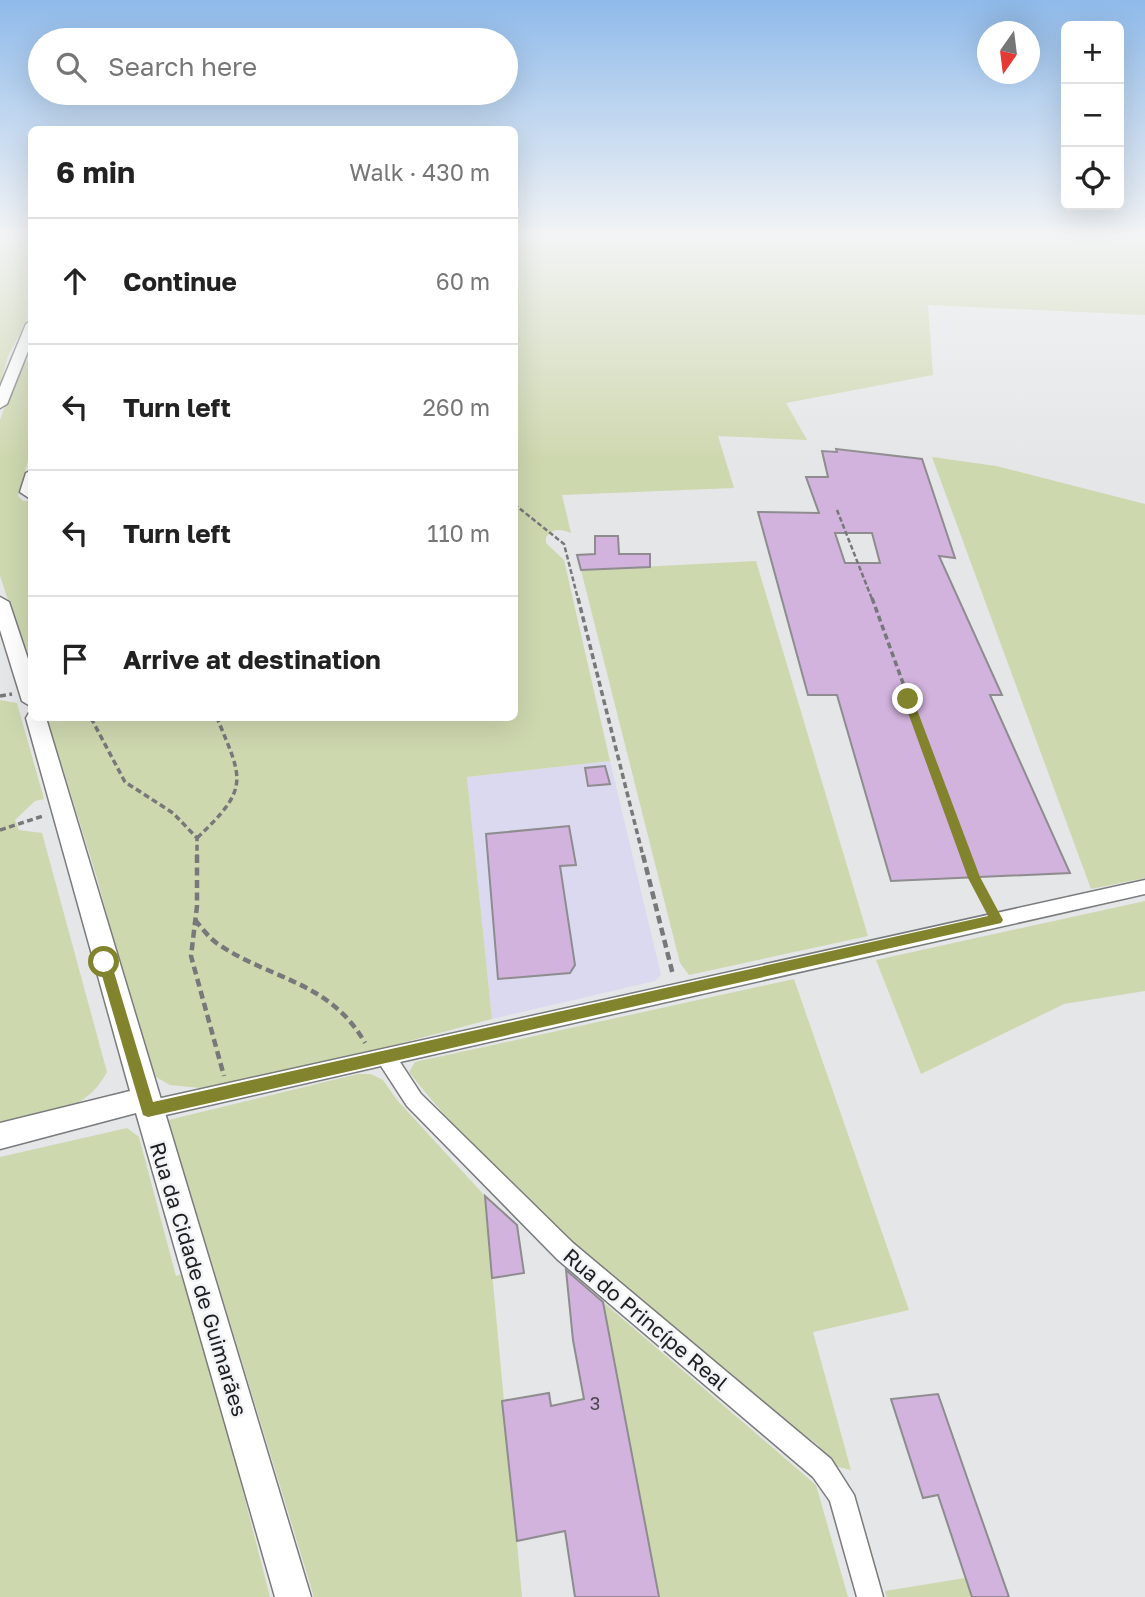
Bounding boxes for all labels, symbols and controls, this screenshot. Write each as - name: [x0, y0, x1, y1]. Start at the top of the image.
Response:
- north arrow: [977, 21, 1040, 84]
- map controls: [1061, 21, 1124, 210]
- button: +: [1061, 21, 1124, 84]
- search box: [28, 28, 518, 105]
- icon: search: [52, 48, 90, 86]
- text: Search here: [108, 51, 257, 82]
- button: −: [1061, 84, 1124, 147]
- button: locate: [1061, 147, 1124, 210]
- text: 6 min: [56, 154, 135, 190]
- text: Walk · 430 m: [349, 158, 490, 186]
- icon: ahead: [56, 262, 94, 300]
- text: Continue: [123, 266, 237, 297]
- text: 60 m: [436, 267, 490, 295]
- icon: left: [56, 388, 94, 426]
- text: Turn left: [123, 392, 231, 423]
- text: 260 m: [422, 393, 490, 421]
- icon: left: [56, 514, 94, 552]
- text: Turn left: [123, 518, 231, 549]
- text: 110 m: [427, 519, 490, 547]
- icon: arrive: [56, 640, 94, 678]
- text: Arrive at destination: [123, 644, 381, 675]
- route end: [892, 683, 923, 714]
- route start: [88, 946, 119, 977]
- street label: Rua da Cidade de Guimarães: [145, 1139, 253, 1419]
- street label: Rua do Princípe Real: [558, 1242, 734, 1396]
- house number: 3: [590, 1392, 600, 1414]

